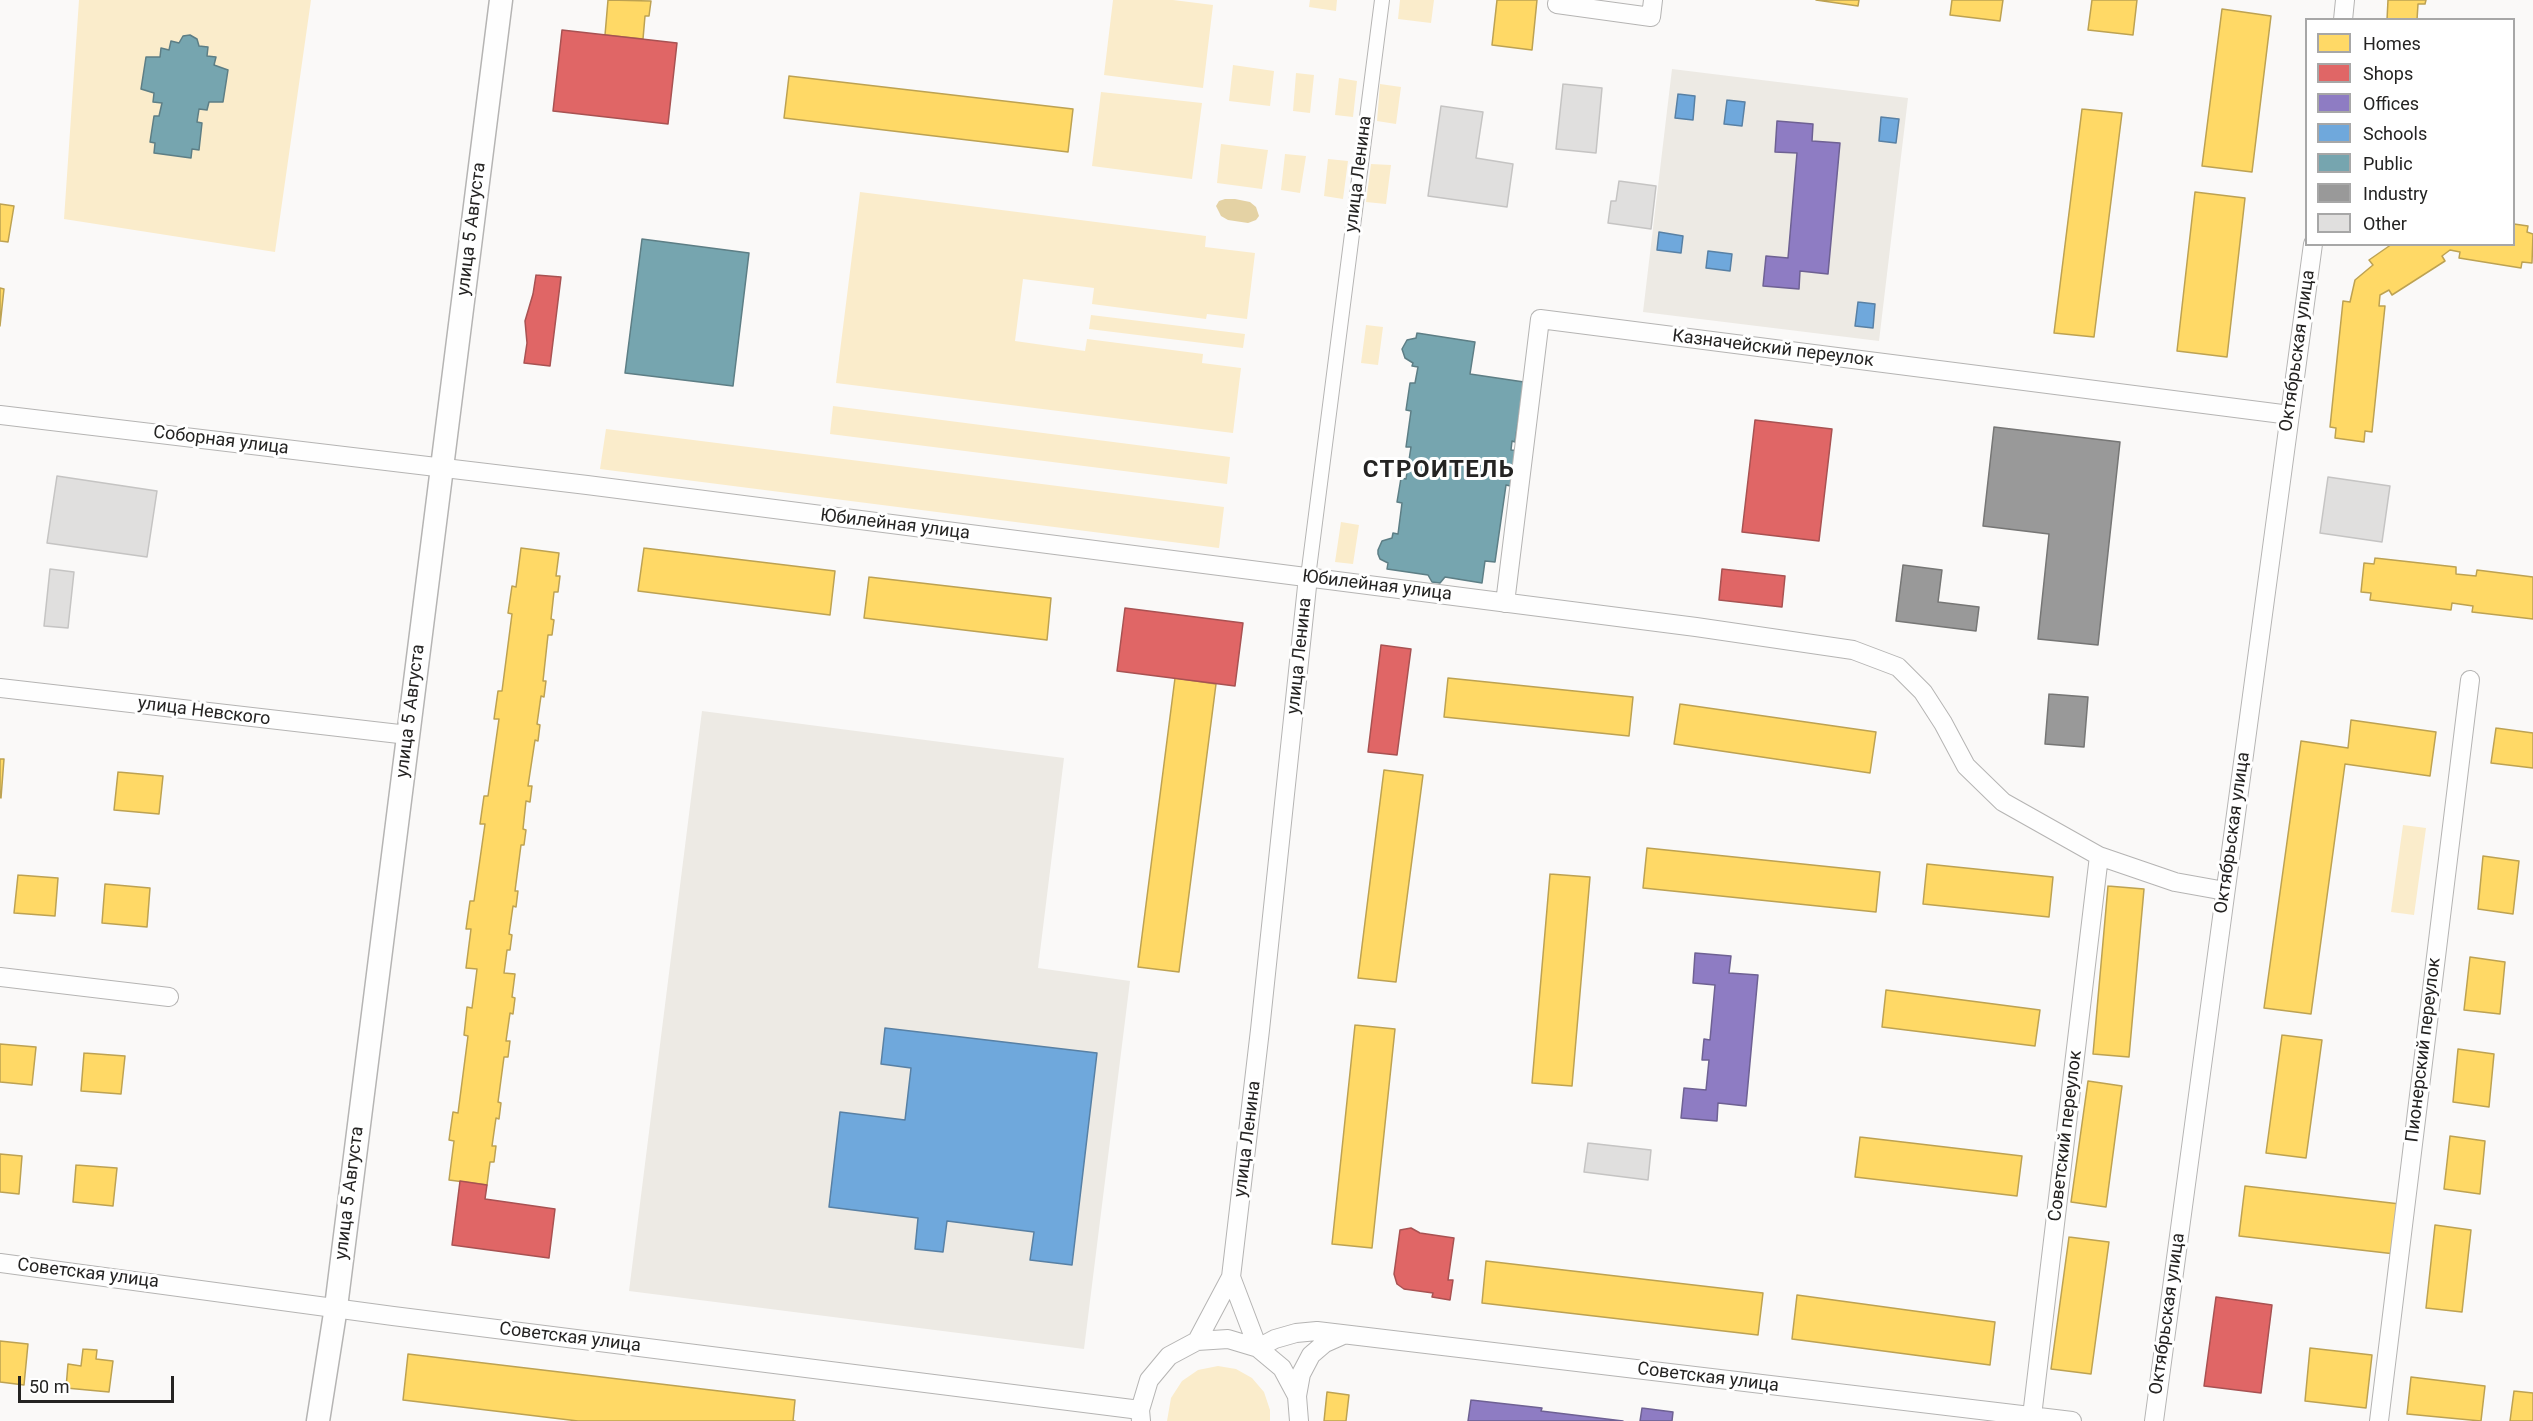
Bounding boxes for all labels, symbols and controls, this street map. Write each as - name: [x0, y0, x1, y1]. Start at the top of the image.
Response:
- legend: [2305, 18, 2515, 246]
- text: Homes: [2363, 33, 2421, 54]
- text: Shops: [2363, 63, 2413, 84]
- text: Offices: [2363, 93, 2419, 114]
- street label: улица Ленина: [1341, 115, 1377, 233]
- text: Schools: [2363, 123, 2427, 144]
- text: Public: [2363, 153, 2413, 174]
- street label: улица 5 Августа: [453, 161, 491, 297]
- text: Industry: [2363, 183, 2428, 204]
- text: Other: [2363, 213, 2407, 234]
- street label: Октябрьская улица: [2276, 269, 2320, 433]
- street label: Казначейский переулок: [1671, 326, 1875, 372]
- street label: Соборная улица: [152, 422, 290, 460]
- district label: СТРОИТЕЛЬ: [1363, 457, 1515, 485]
- street label: Юбилейная улица: [819, 505, 971, 545]
- street label: Юбилейная улица: [1301, 566, 1453, 606]
- street label: улица Ленина: [1283, 597, 1317, 715]
- street label: улица 5 Августа: [392, 643, 430, 779]
- street label: улица Невского: [136, 693, 272, 731]
- street label: Октябрьская улица: [2211, 751, 2255, 915]
- street label: Пионерский переулок: [2402, 956, 2446, 1144]
- street label: Советский переулок: [2045, 1049, 2087, 1223]
- street label: улица Ленина: [1230, 1080, 1266, 1198]
- street label: улица 5 Августа: [331, 1125, 369, 1261]
- street label: Октябрьская улица: [2146, 1232, 2190, 1396]
- street label: Советская улица: [16, 1255, 160, 1293]
- street label: Советская улица: [498, 1319, 642, 1357]
- street label: Советская улица: [1636, 1359, 1780, 1397]
- scale bar: [21, 1364, 177, 1402]
- text: 50 m: [29, 1376, 69, 1397]

